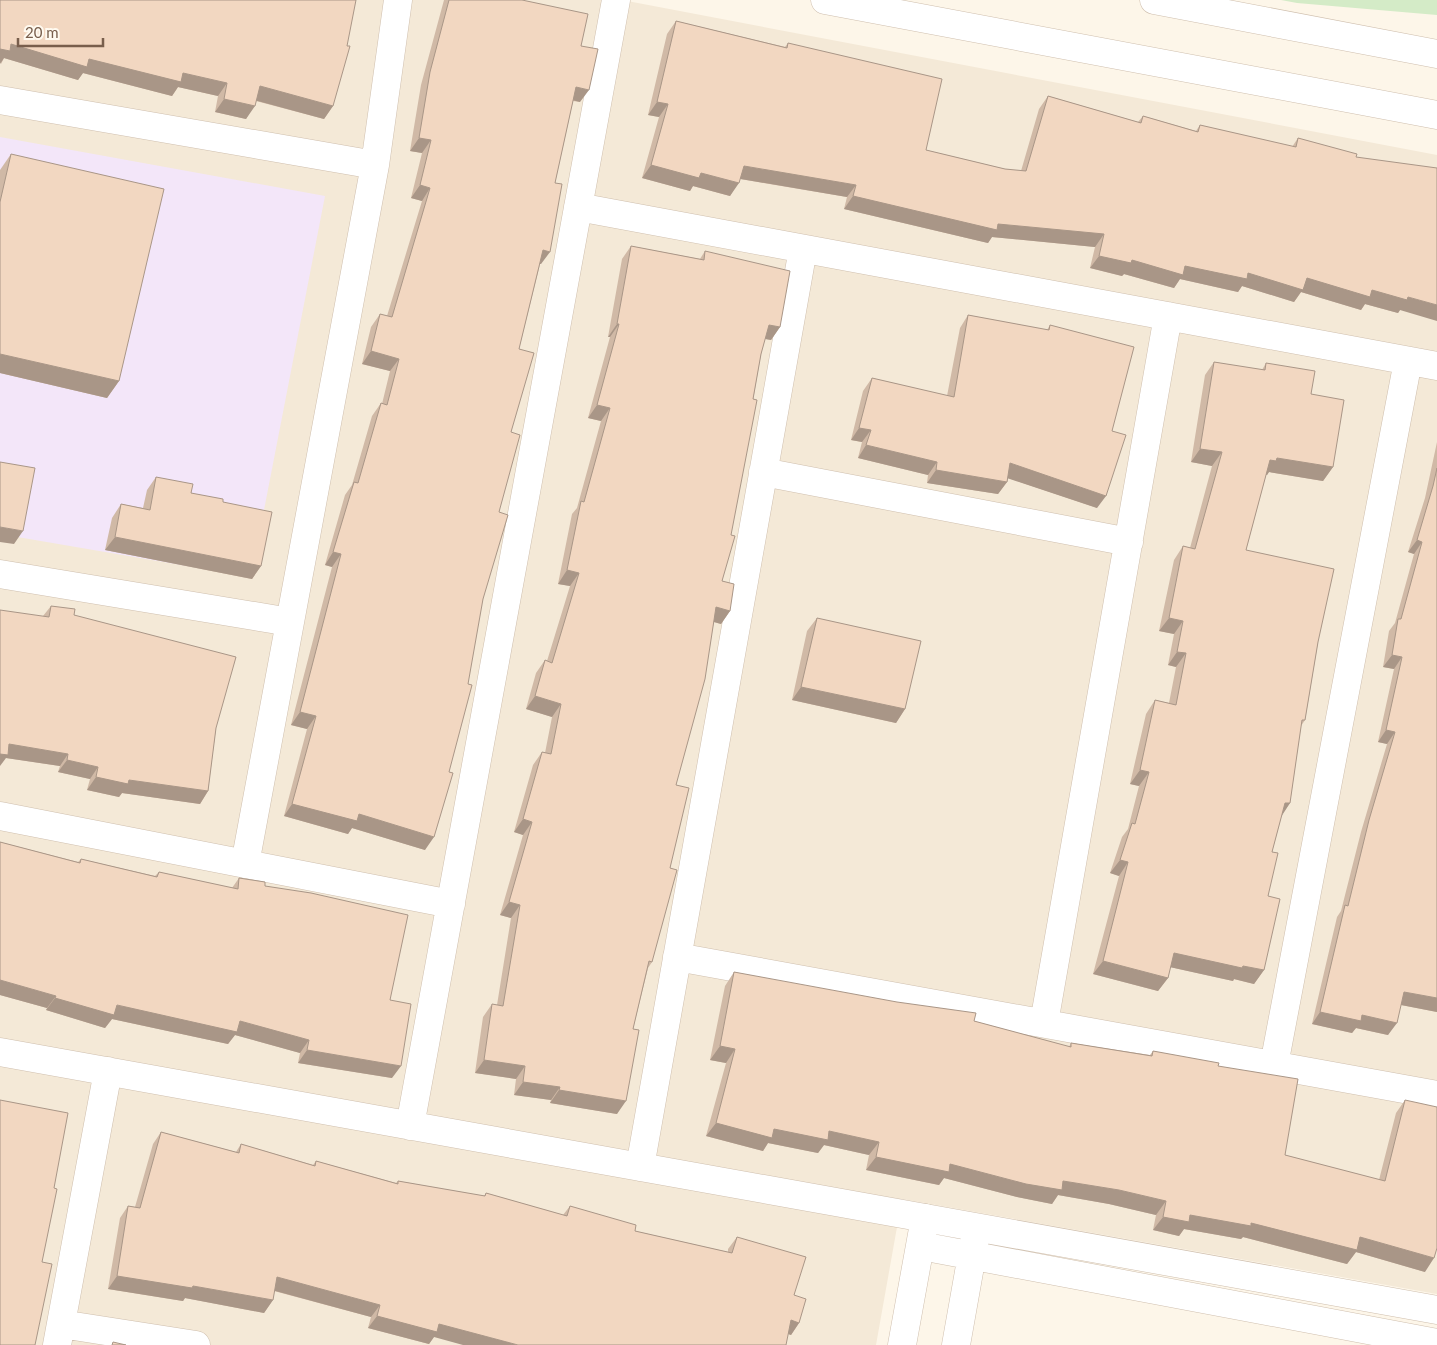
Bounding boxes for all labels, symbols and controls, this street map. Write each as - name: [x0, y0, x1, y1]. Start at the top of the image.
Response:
- scale bar: [18, 15, 102, 47]
- text: 20 m: [25, 23, 59, 41]

